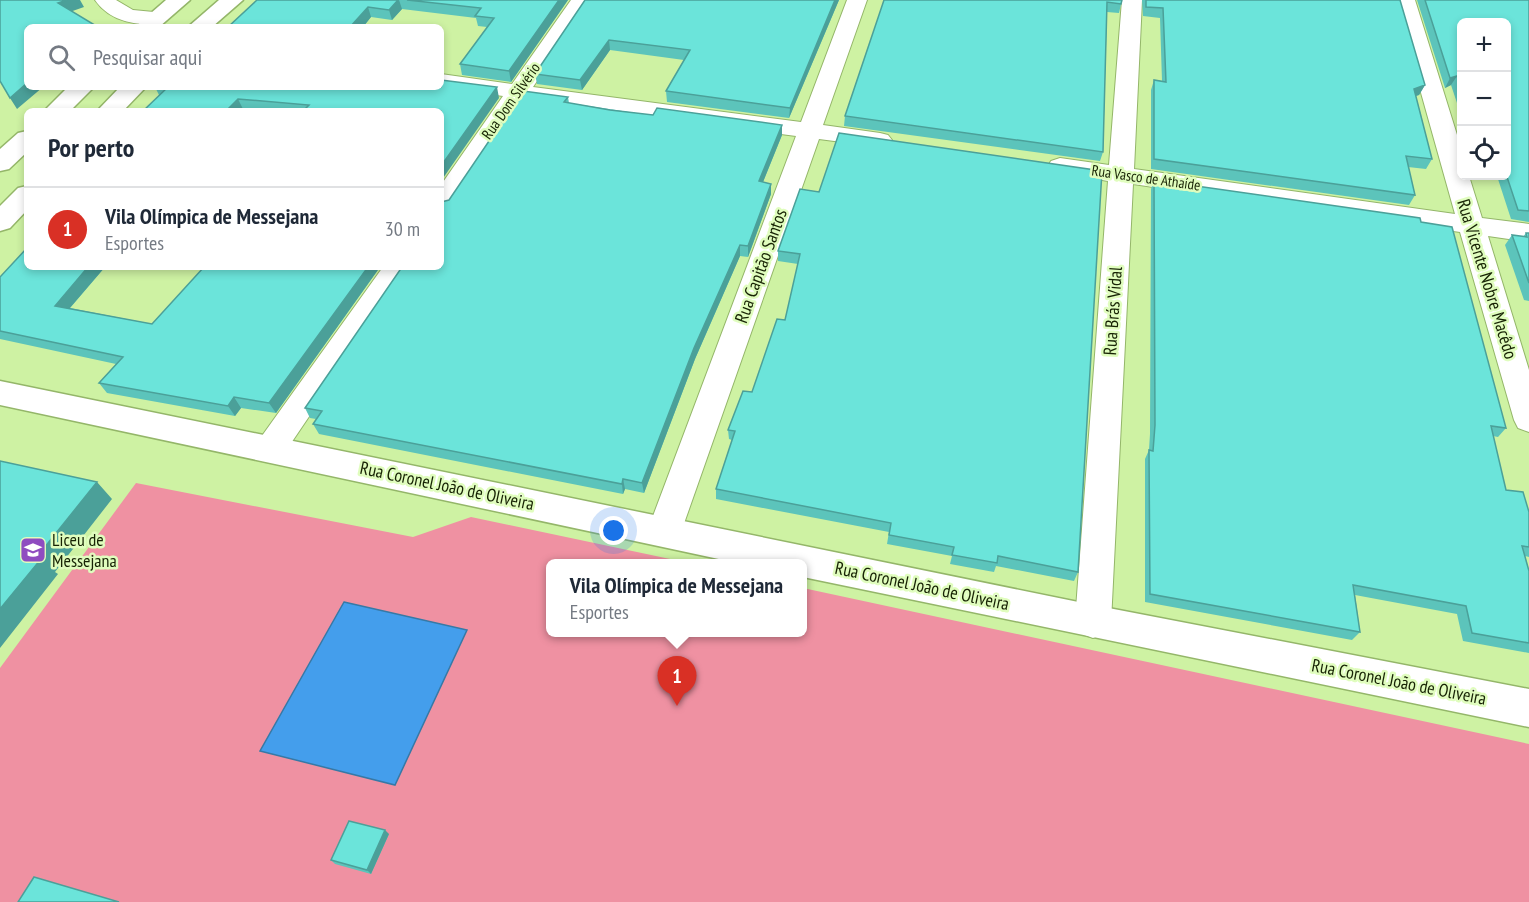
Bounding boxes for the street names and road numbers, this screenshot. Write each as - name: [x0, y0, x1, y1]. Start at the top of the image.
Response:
- street label: Rua Dom Silvério: [477, 59, 544, 143]
- street label: Rua Vasco de Athaíde: [1090, 160, 1202, 195]
- street label: Rua Vicente Nobre Macêdo: [1452, 196, 1523, 362]
- street label: Rua Capitão Santos: [729, 206, 792, 326]
- street label: Rua Brás Vidal: [1098, 265, 1127, 356]
- street label: Rua Coronel João de Oliveira: [358, 456, 536, 515]
- street label: Rua Coronel João de Oliveira: [833, 556, 1011, 615]
- street label: Rua Coronel João de Oliveira: [1310, 653, 1488, 710]

